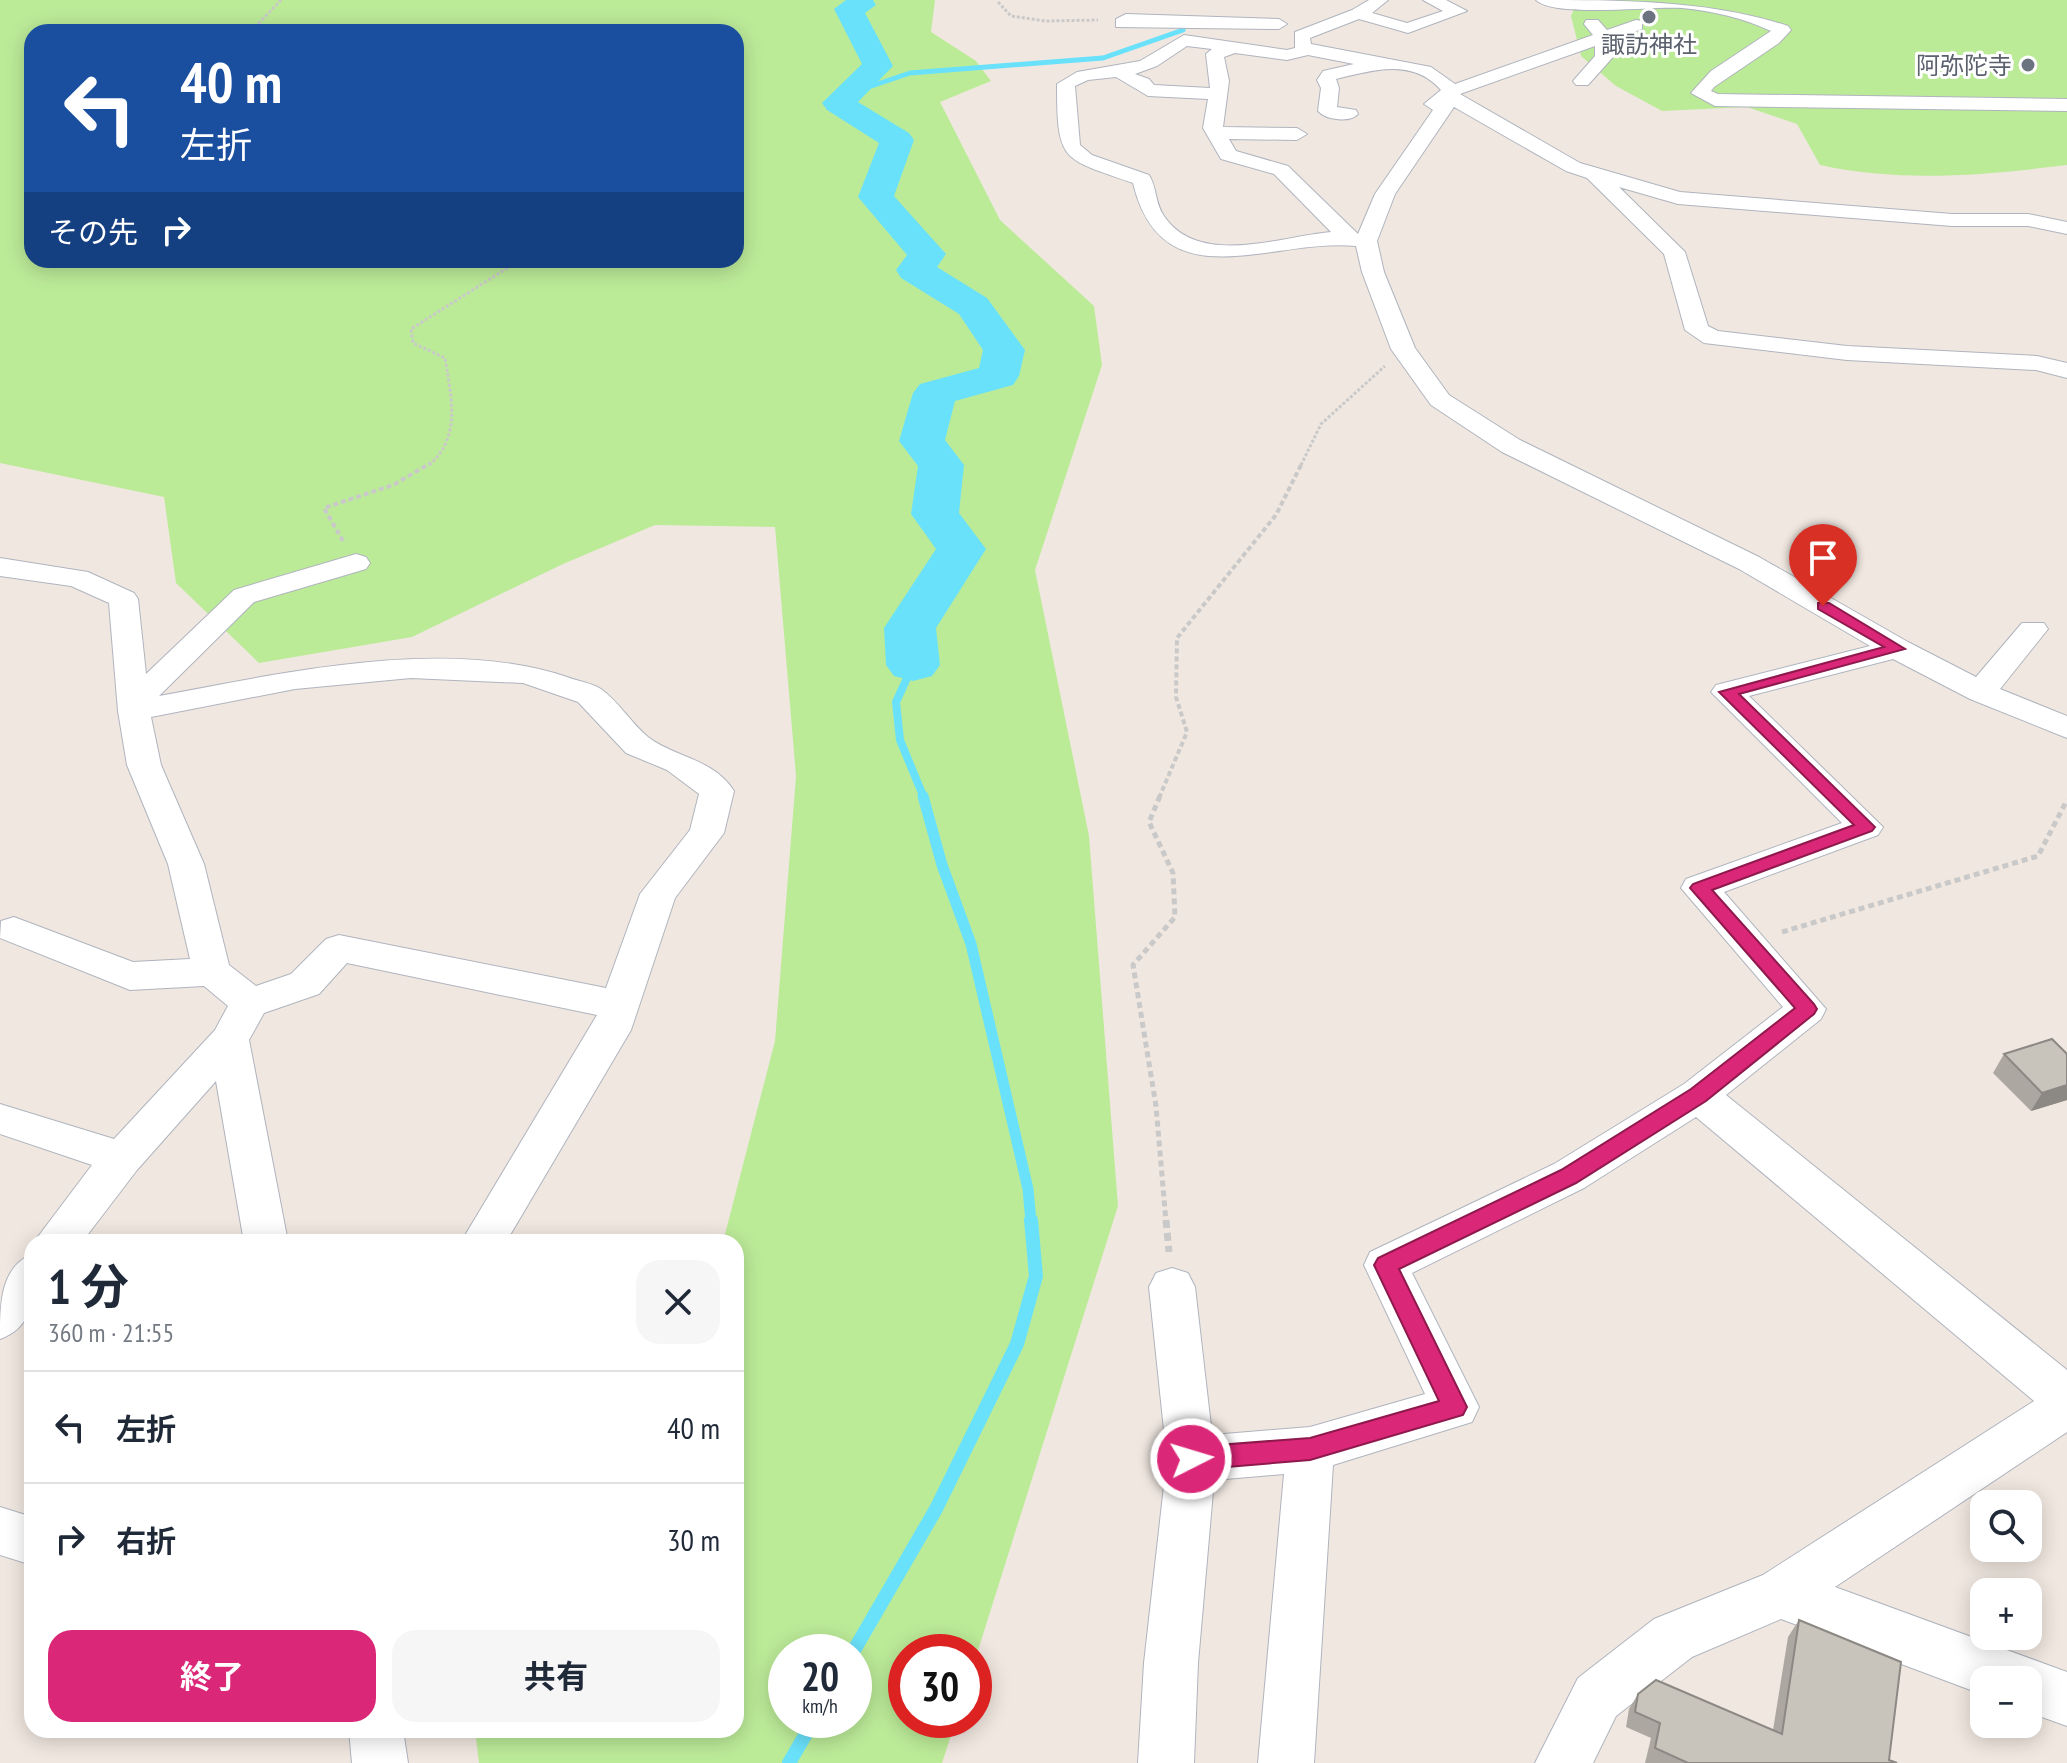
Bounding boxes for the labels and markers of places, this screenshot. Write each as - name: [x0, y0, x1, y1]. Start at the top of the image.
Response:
- marker: 諏訪神社: [1640, 8, 1658, 26]
- place label: 諏訪神社: [1601, 29, 1697, 60]
- place label: 阿弥陀寺: [1916, 50, 2012, 81]
- marker: 阿弥陀寺: [2019, 56, 2037, 74]
- pin: [1789, 524, 1857, 606]

